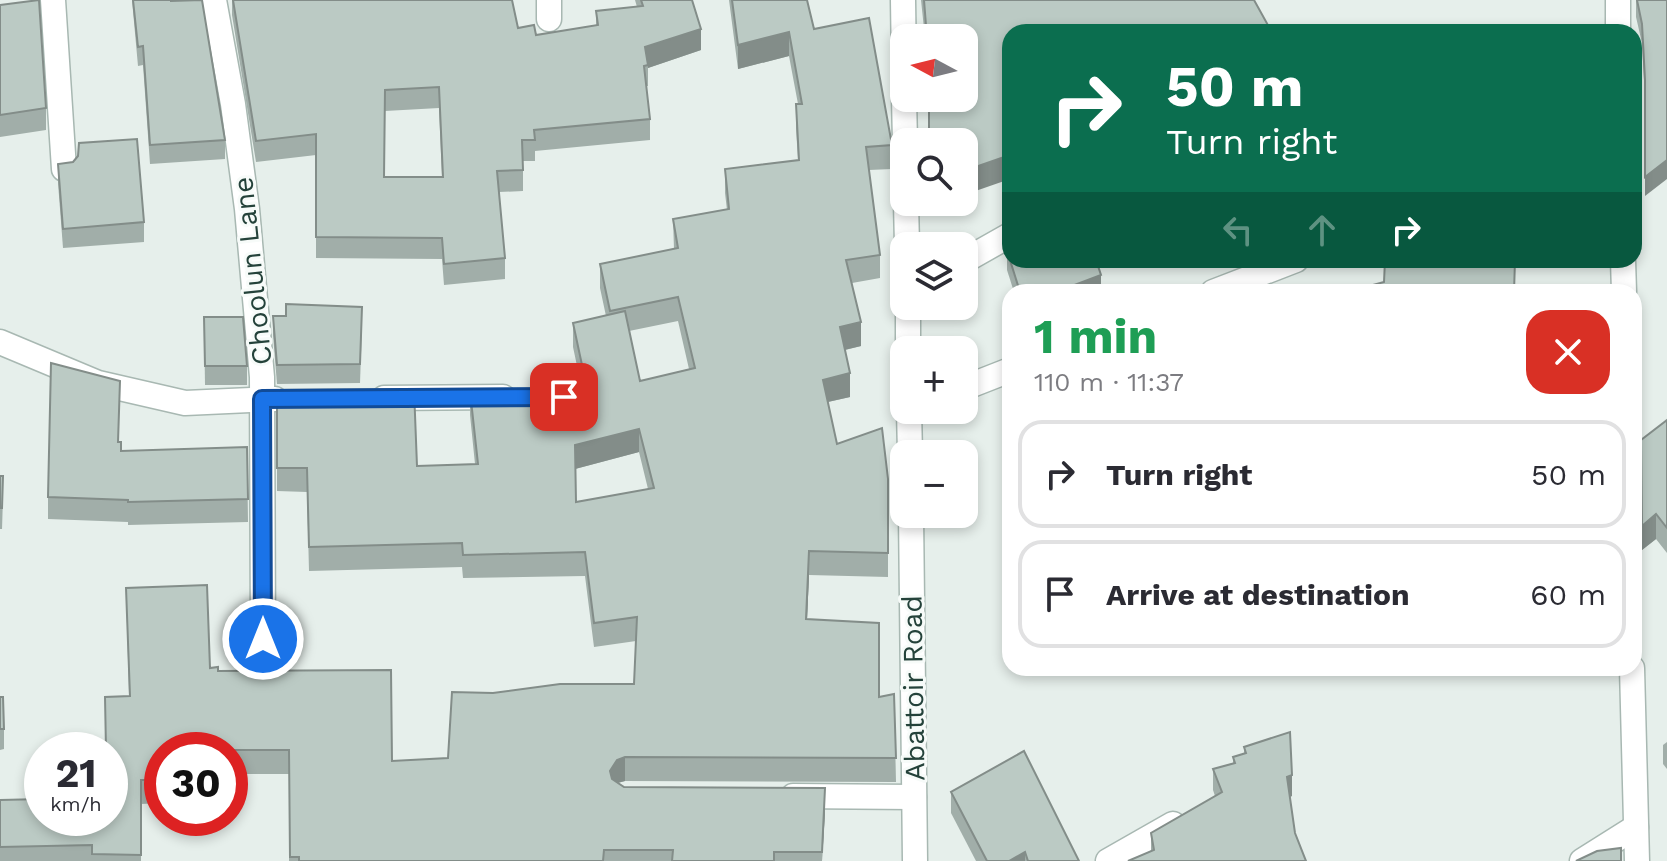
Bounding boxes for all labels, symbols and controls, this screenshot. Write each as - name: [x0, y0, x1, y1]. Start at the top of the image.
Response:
- north arrow: [890, 24, 978, 112]
- map controls: [890, 24, 978, 528]
- text: 50 m: [1166, 54, 1303, 120]
- icon: right: [1034, 56, 1138, 160]
- text: Turn right: [1166, 121, 1337, 163]
- button: search: [890, 128, 978, 216]
- street label: Choolun Lane: [226, 175, 279, 367]
- icon: left: [1216, 208, 1260, 252]
- icon: ahead: [1300, 208, 1344, 252]
- icon: right: [1384, 208, 1428, 252]
- button: layers: [890, 232, 978, 320]
- text: 1 min: [1034, 308, 1157, 365]
- button: close: [1526, 310, 1610, 394]
- button: +: [890, 336, 978, 424]
- pin: [530, 363, 598, 431]
- text: 110 m · 11:37: [1034, 367, 1184, 397]
- icon: arrive: [542, 375, 586, 419]
- button: −: [890, 440, 978, 528]
- icon: right: [1038, 452, 1082, 496]
- text: Turn right: [1106, 457, 1252, 492]
- text: 50 m: [1531, 457, 1606, 492]
- icon: arrive: [1038, 572, 1082, 616]
- text: Arrive at destination: [1106, 577, 1410, 612]
- text: 60 m: [1530, 577, 1606, 612]
- street label: Abattoir Road: [895, 595, 932, 781]
- position arrow: [221, 597, 305, 681]
- speed limit sign: 30: [144, 732, 248, 836]
- text: 21: [55, 750, 97, 797]
- text: km/h: [50, 792, 102, 816]

